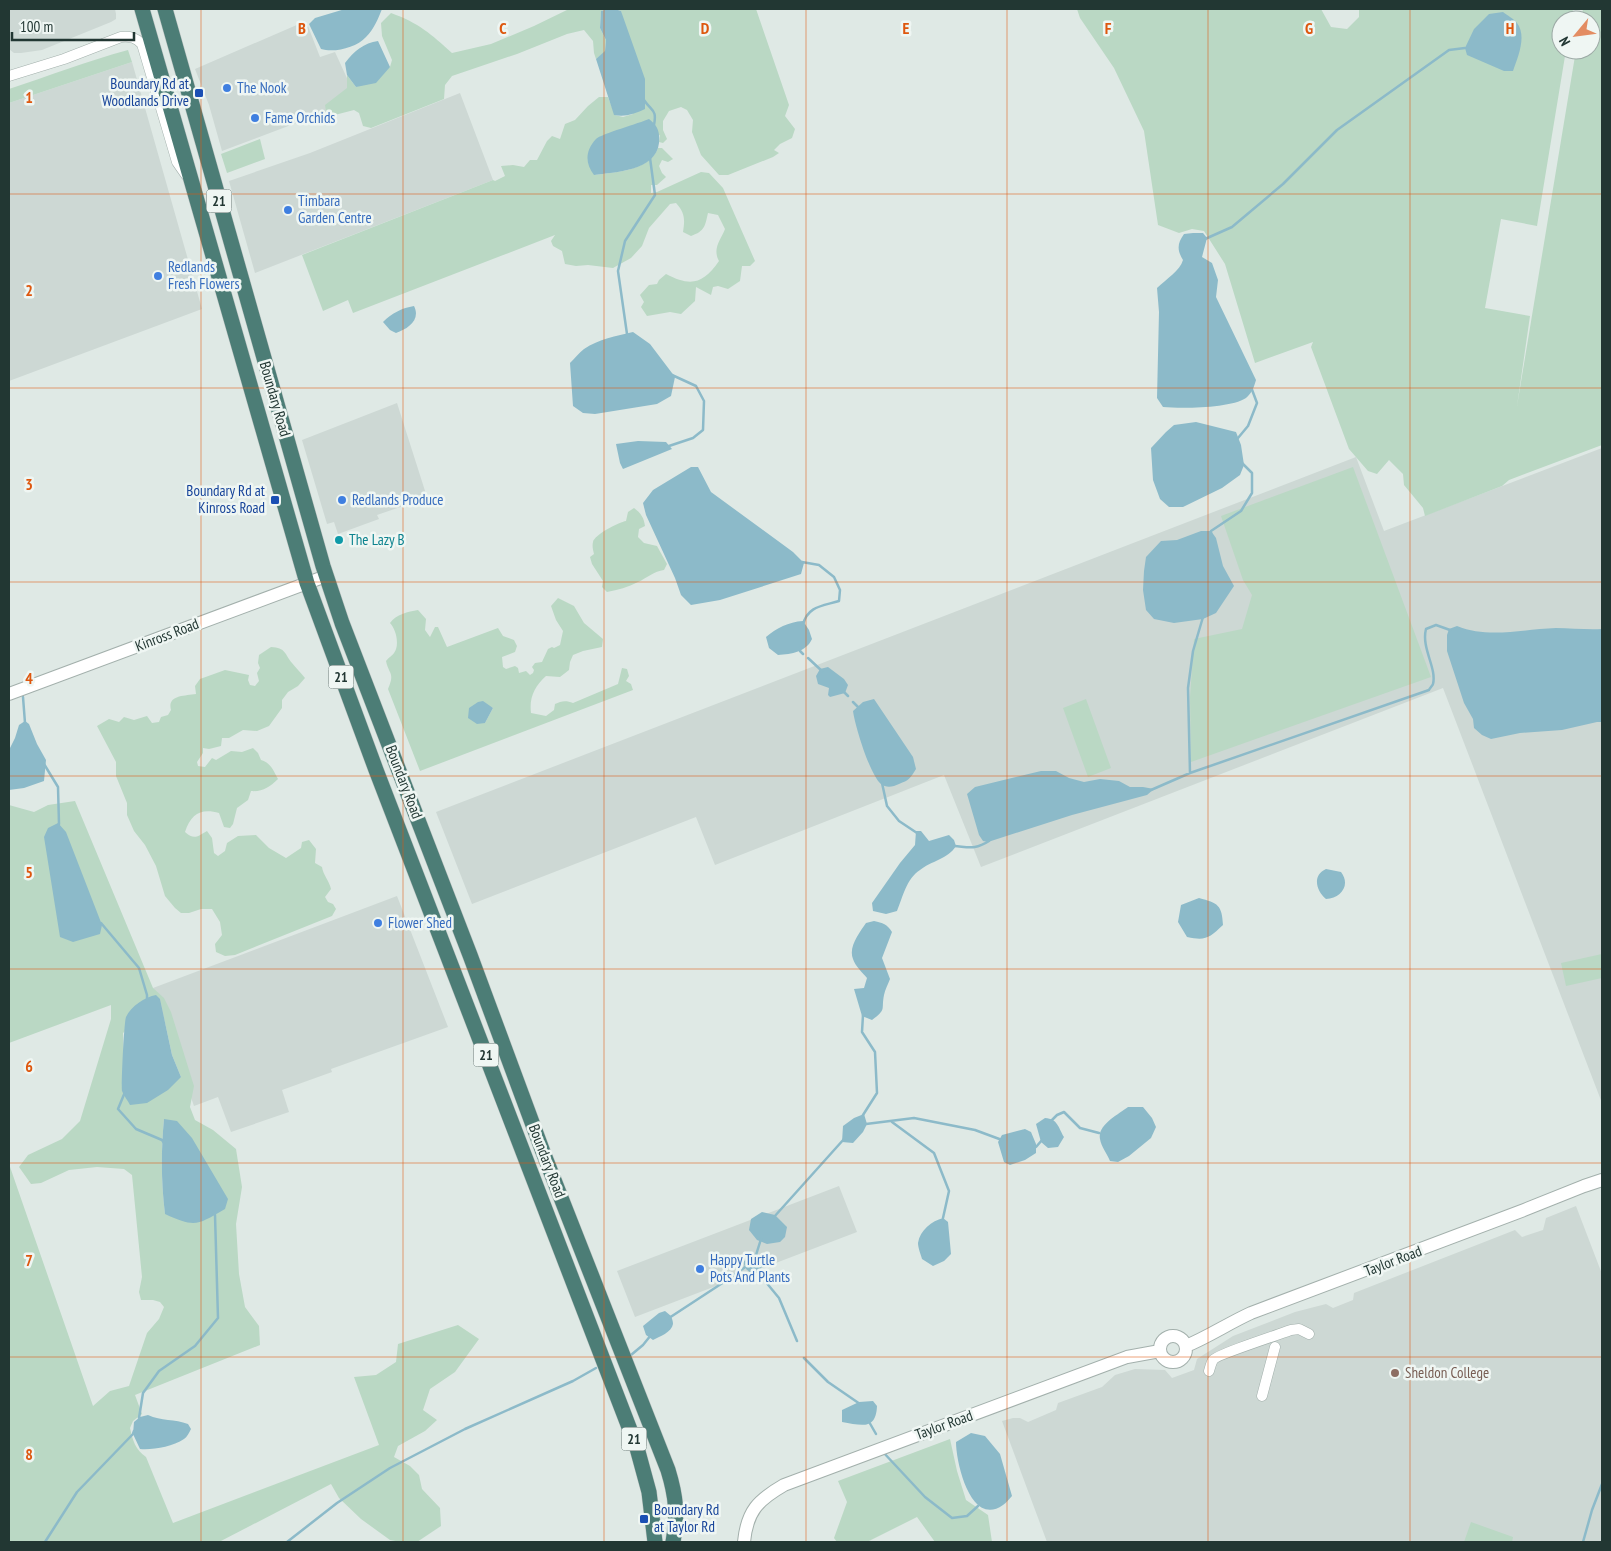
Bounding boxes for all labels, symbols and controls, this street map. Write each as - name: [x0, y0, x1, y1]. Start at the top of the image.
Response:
- scale bar: [12, 10, 135, 42]
- north arrow: [1551, 10, 1601, 60]
- text: 100 m: [20, 17, 53, 36]
- text: B: [298, 18, 306, 38]
- text: C: [499, 18, 507, 38]
- text: D: [701, 18, 710, 38]
- text: E: [903, 18, 910, 38]
- text: F: [1105, 18, 1112, 38]
- text: G: [1305, 18, 1313, 38]
- text: H: [1506, 18, 1514, 38]
- text: N: [1555, 34, 1574, 49]
- place label: Boundary Rd at Woodlands Drive: [102, 74, 189, 110]
- place label: The Nook: [237, 78, 287, 97]
- marker: The Nook: [221, 82, 233, 94]
- text: 1: [25, 87, 33, 107]
- marker: Boundary Rd at Woodlands Drive: [193, 87, 205, 99]
- place label: Fame Orchids: [265, 108, 335, 127]
- marker: Fame Orchids: [249, 112, 261, 124]
- road number: 21: [206, 190, 232, 212]
- place label: Timbara Garden Centre: [298, 191, 372, 227]
- marker: Timbara Garden Centre: [282, 204, 294, 216]
- place label: Redlands Fresh Flowers: [168, 257, 239, 293]
- marker: Redlands Fresh Flowers: [152, 270, 164, 282]
- text: 2: [25, 280, 33, 300]
- street label: Boundary Road: [256, 359, 295, 439]
- text: 3: [25, 474, 33, 494]
- place label: Boundary Rd at Kinross Road: [186, 481, 265, 517]
- place label: Redlands Produce: [352, 490, 443, 509]
- marker: Boundary Rd at Kinross Road: [269, 494, 281, 506]
- marker: Redlands Produce: [336, 494, 348, 506]
- place label: The Lazy B: [349, 530, 404, 549]
- marker: The Lazy B: [333, 534, 345, 546]
- street label: Kinross Road: [132, 614, 201, 655]
- road number: 21: [328, 666, 354, 689]
- text: 4: [25, 668, 33, 688]
- street label: Boundary Road: [382, 742, 427, 821]
- text: 5: [25, 862, 33, 882]
- place label: Flower Shed: [388, 913, 452, 932]
- marker: Flower Shed: [372, 917, 384, 929]
- road number: 21: [474, 1044, 498, 1066]
- text: 6: [25, 1056, 33, 1076]
- street label: Boundary Road: [525, 1121, 570, 1200]
- street label: Taylor Road: [1361, 1241, 1424, 1280]
- text: 7: [25, 1250, 33, 1270]
- place label: Happy Turtle Pots And Plants: [710, 1250, 790, 1286]
- marker: Happy Turtle Pots And Plants: [694, 1263, 706, 1275]
- place label: Sheldon College: [1405, 1363, 1489, 1382]
- marker: Sheldon College: [1389, 1367, 1401, 1379]
- street label: Taylor Road: [912, 1405, 975, 1444]
- road number: 21: [622, 1428, 646, 1450]
- text: 8: [25, 1444, 33, 1464]
- place label: Boundary Rd at Taylor Rd: [654, 1500, 719, 1536]
- marker: Boundary Rd at Taylor Rd: [638, 1513, 650, 1525]

